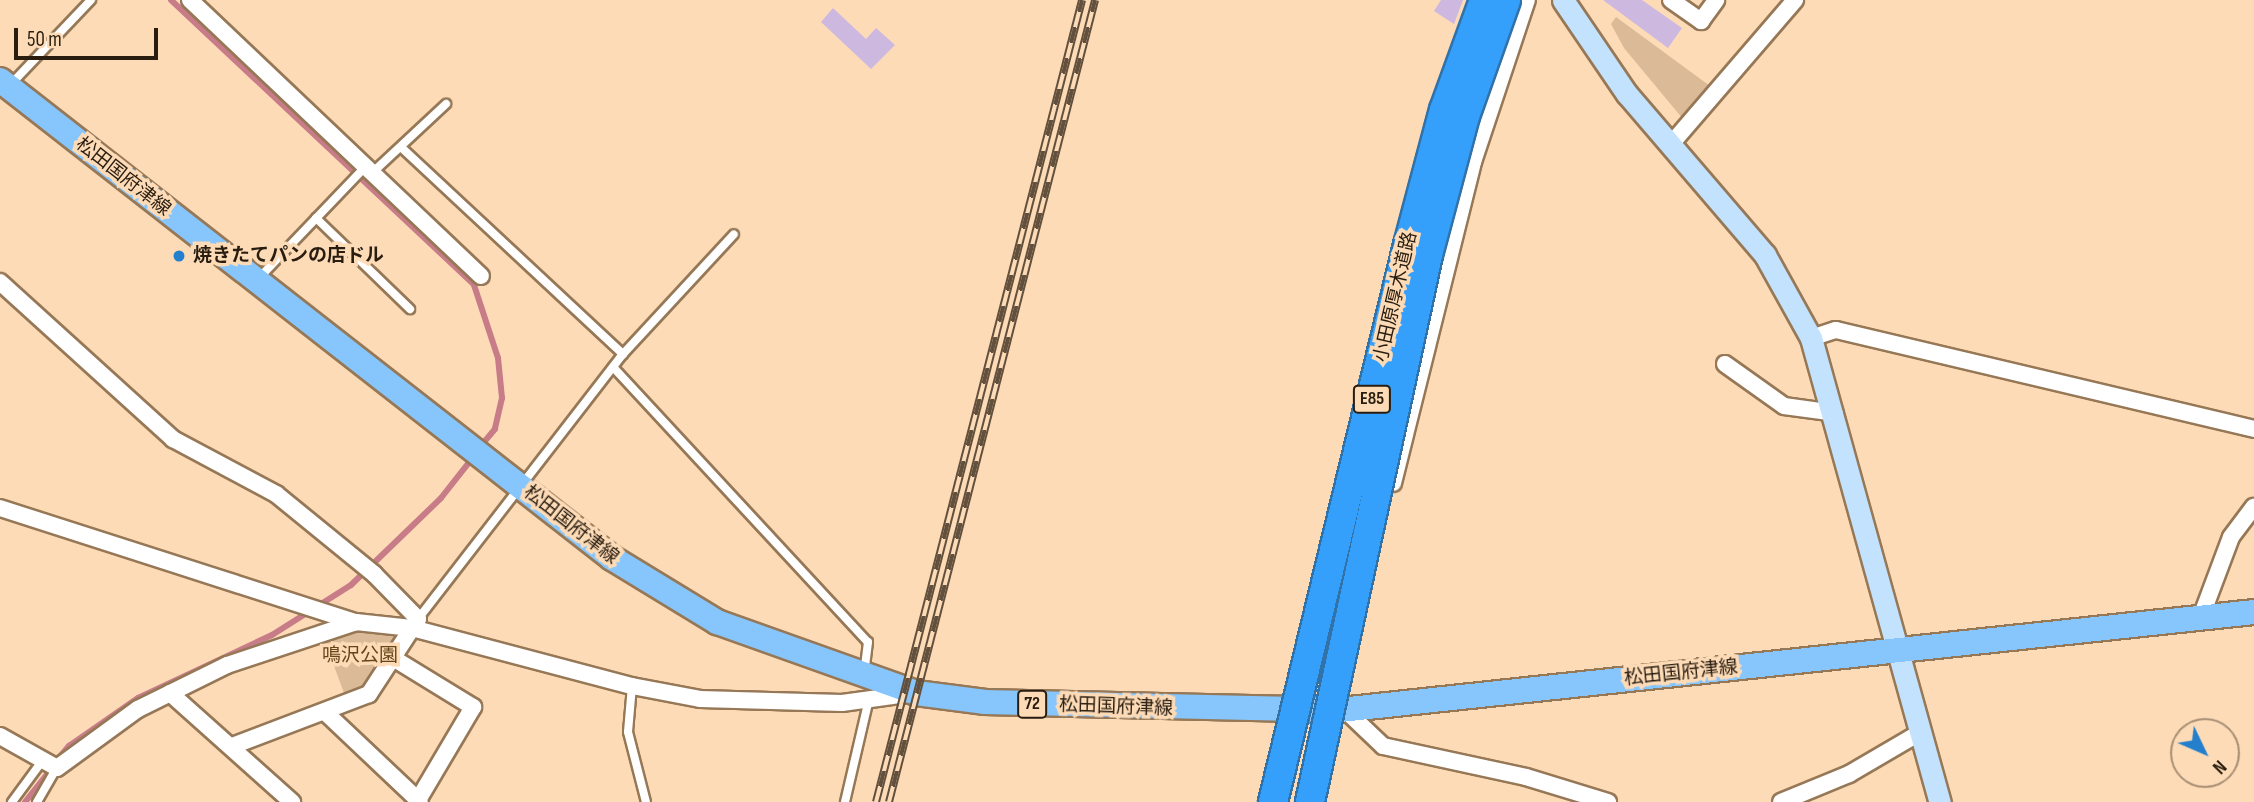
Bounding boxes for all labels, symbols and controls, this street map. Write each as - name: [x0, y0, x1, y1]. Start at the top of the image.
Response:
- scale bar: [18, 14, 161, 58]
- text: 50 m: [27, 27, 62, 52]
- street label: 松田国府津線: [71, 133, 175, 221]
- street label: 小田原厚木道路: [1370, 230, 1422, 364]
- place label: 焼きたてパンの店ドル: [193, 245, 383, 267]
- marker: 焼きたてパンの店ドル: [171, 248, 187, 264]
- road number: E85: [1353, 384, 1391, 414]
- street label: 松田国府津線: [519, 481, 623, 569]
- park label: 鳴沢公園: [322, 645, 398, 667]
- street label: 松田国府津線: [1623, 656, 1739, 690]
- road number: 72: [1016, 690, 1048, 718]
- street label: 松田国府津線: [1059, 694, 1173, 720]
- north arrow: [2170, 718, 2240, 788]
- text: N: [2207, 755, 2231, 778]

